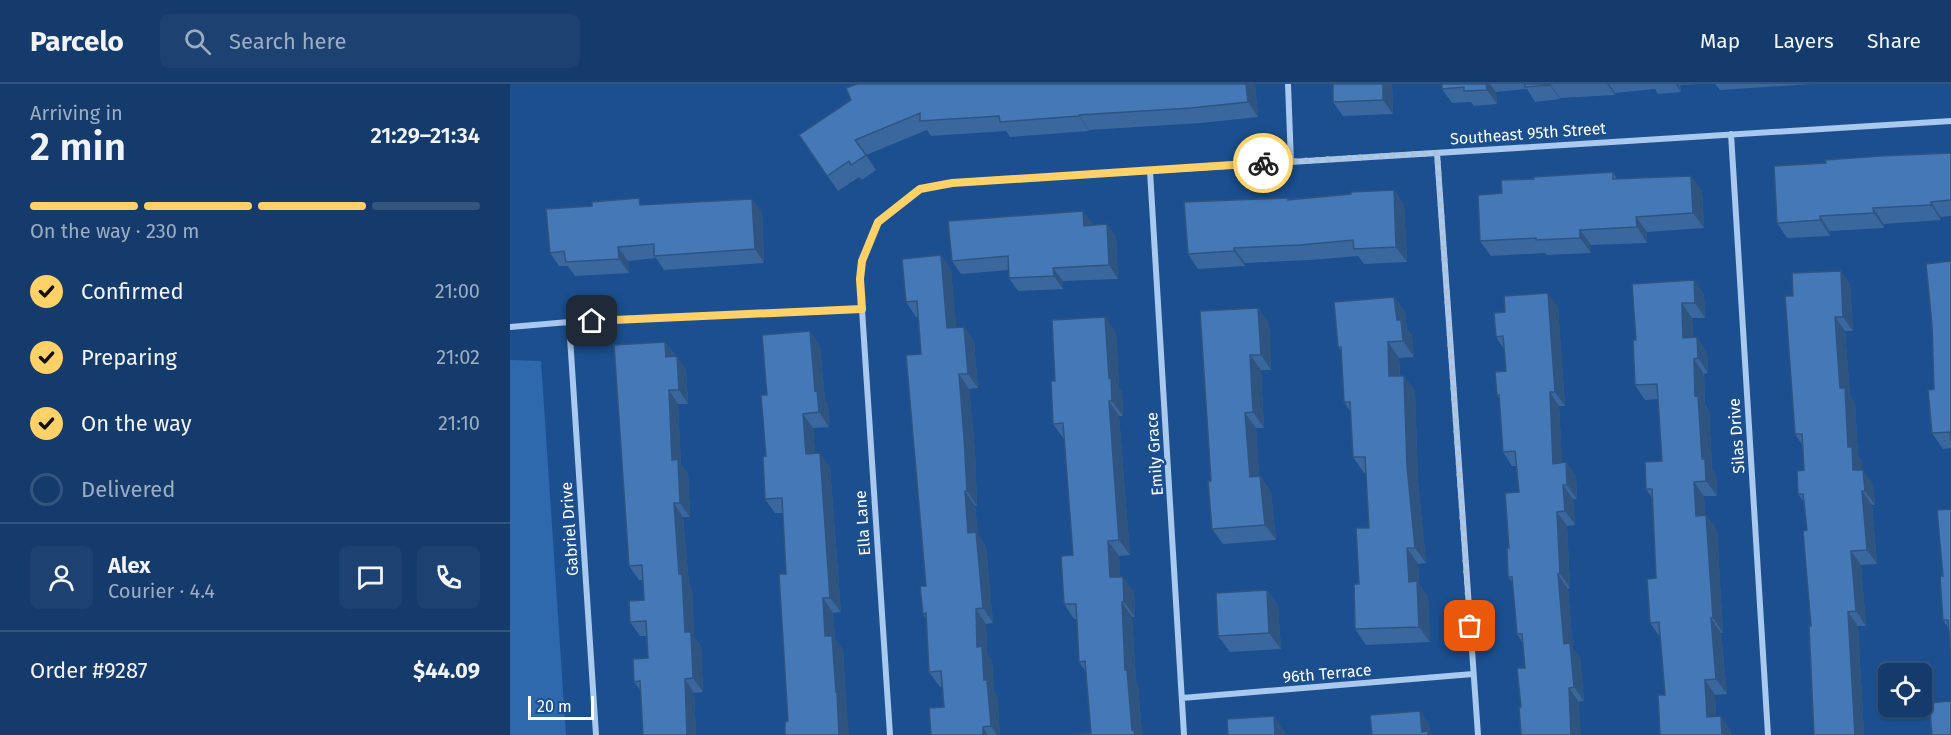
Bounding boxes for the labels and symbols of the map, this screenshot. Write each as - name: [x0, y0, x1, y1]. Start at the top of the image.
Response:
- street label: Southeast 95th Street: [1449, 119, 1607, 148]
- courier: [1233, 133, 1293, 193]
- pin: [566, 295, 617, 346]
- street label: Silas Drive: [1724, 398, 1749, 474]
- street label: Emily Grace: [1142, 412, 1167, 496]
- street label: Gabriel Drive: [557, 481, 582, 577]
- street label: Ella Lane: [851, 490, 874, 556]
- pin: [1444, 600, 1495, 651]
- street label: 96th Terrace: [1282, 660, 1372, 687]
- scale bar: [528, 693, 594, 720]

